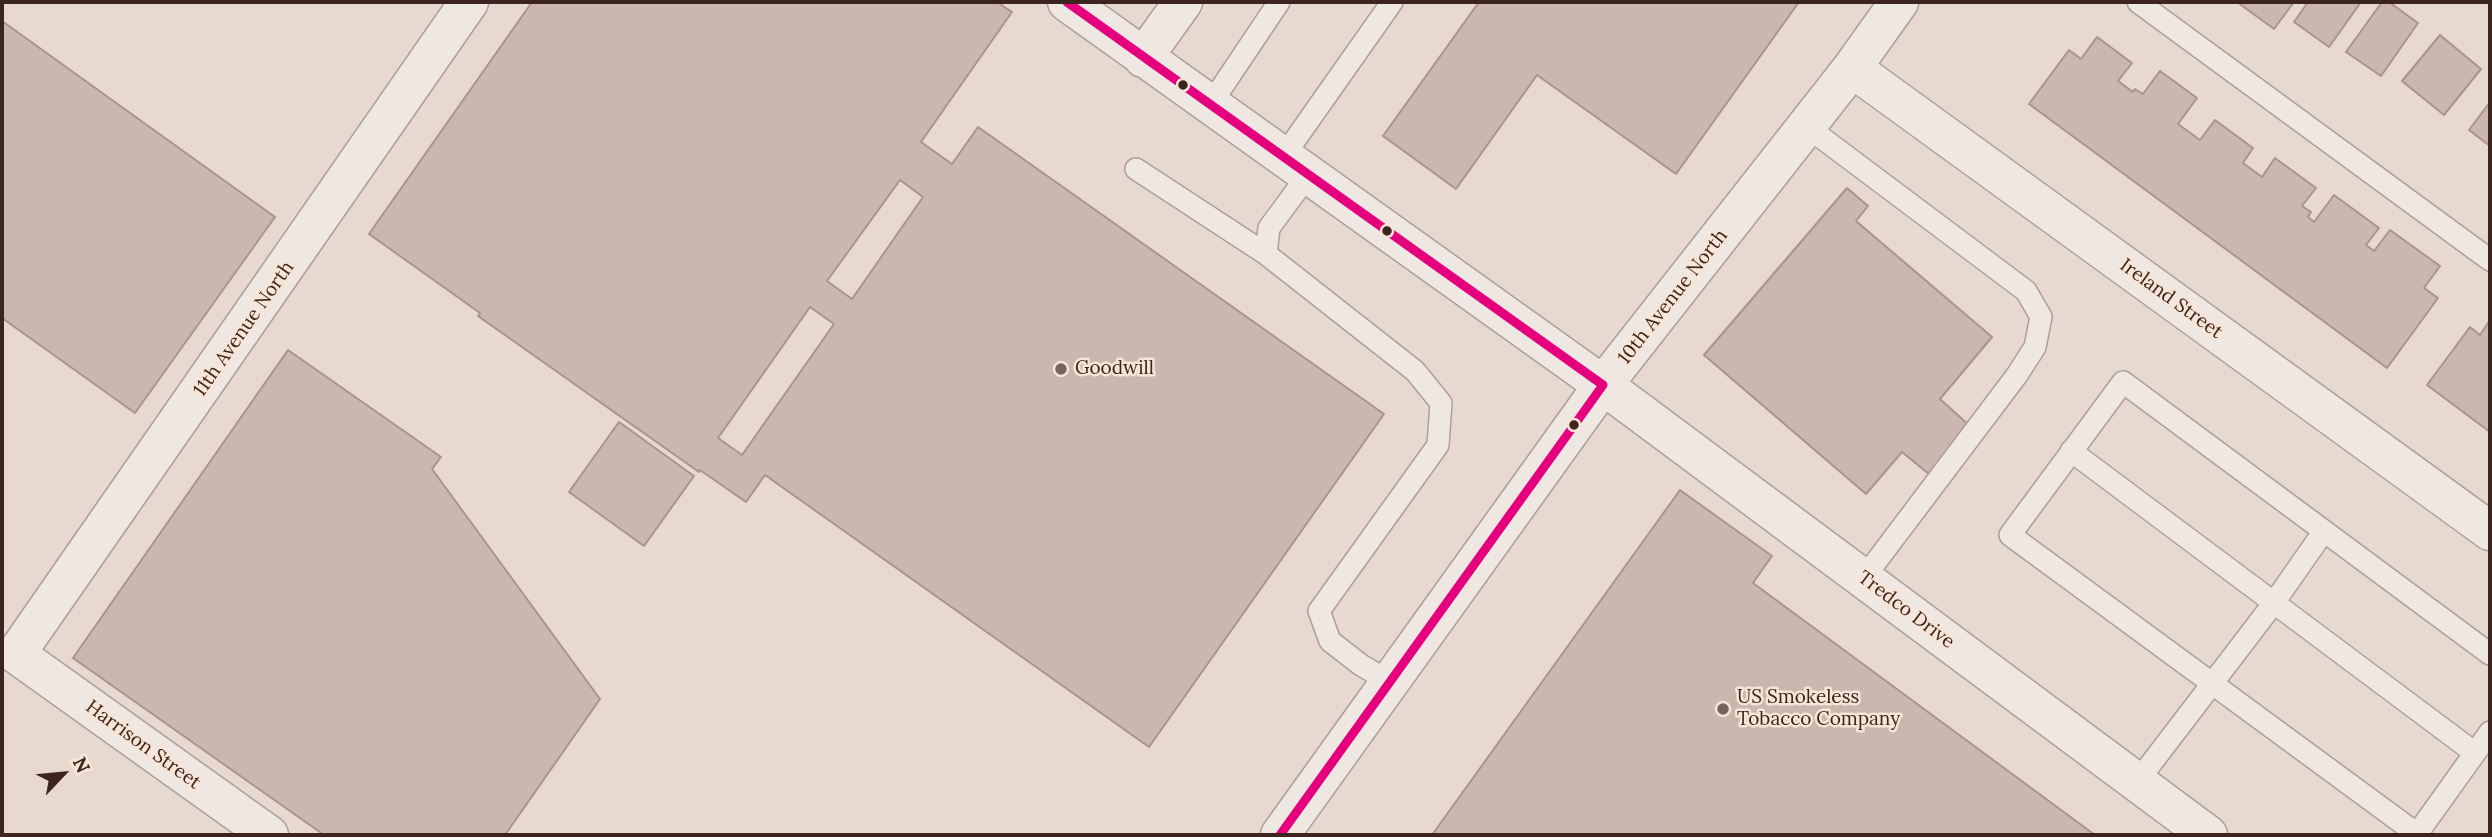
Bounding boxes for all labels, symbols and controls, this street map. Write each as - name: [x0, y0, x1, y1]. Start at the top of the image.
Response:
- unlabelled marker: [1176, 78, 1190, 92]
- unlabelled marker: [1380, 224, 1394, 238]
- street label: 10th Avenue North: [1613, 225, 1733, 369]
- street label: Ireland Street: [2115, 254, 2227, 344]
- street label: 11th Avenue North: [189, 257, 299, 401]
- place label: Goodwill: [1075, 358, 1154, 380]
- marker: Goodwill: [1053, 361, 1069, 377]
- unlabelled marker: [1567, 418, 1581, 432]
- street label: Tredco Drive: [1853, 566, 1959, 654]
- place label: US Smokeless Tobacco Company: [1737, 687, 1900, 731]
- street label: Harrison Street: [81, 696, 205, 794]
- marker: US Smokeless Tobacco Company: [1715, 701, 1731, 717]
- north arrow: [28, 739, 98, 809]
- text: N: [68, 753, 96, 777]

